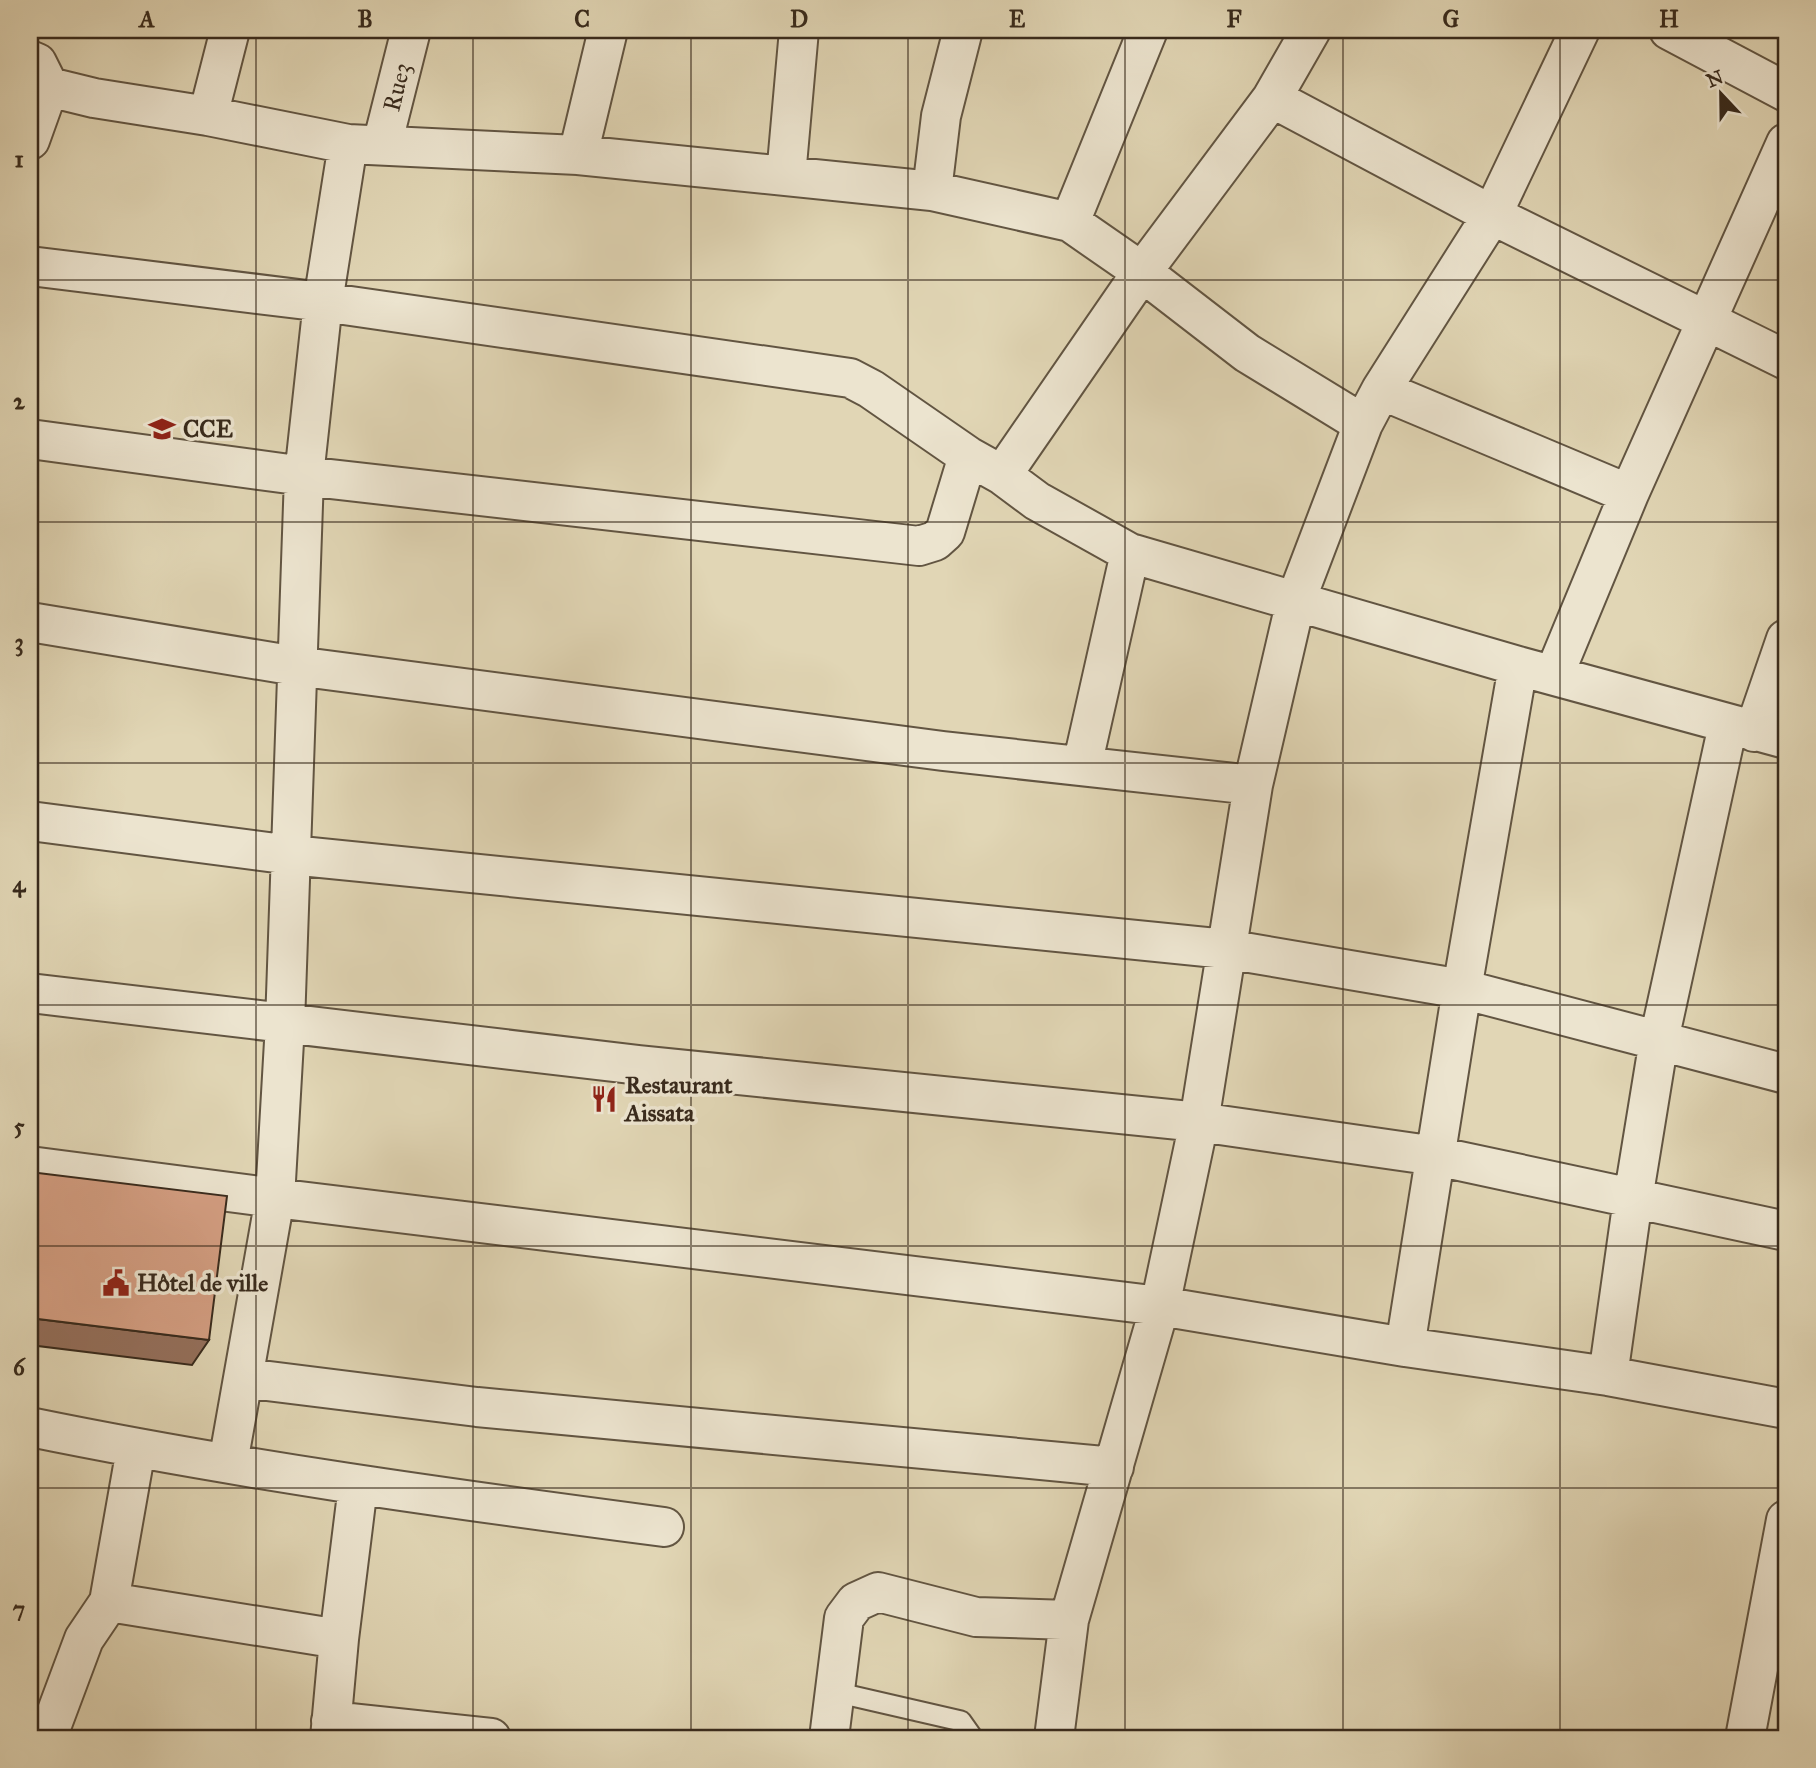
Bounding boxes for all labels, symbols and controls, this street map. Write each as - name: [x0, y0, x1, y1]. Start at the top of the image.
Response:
- text: A: [137, 5, 155, 33]
- text: B: [357, 5, 373, 33]
- text: C: [574, 5, 590, 33]
- text: D: [790, 5, 808, 33]
- text: E: [1009, 5, 1026, 33]
- text: F: [1226, 5, 1242, 33]
- text: G: [1443, 5, 1460, 33]
- text: H: [1659, 5, 1679, 33]
- street label: Rue3: [377, 60, 417, 114]
- north arrow: [1686, 60, 1756, 130]
- text: N: [1703, 65, 1727, 92]
- text: 1: [14, 145, 24, 173]
- text: 2: [13, 387, 25, 415]
- school or university icon: CCE: [147, 414, 177, 444]
- place label: CCE: [183, 414, 233, 444]
- text: 3: [14, 628, 24, 657]
- text: 4: [13, 870, 27, 898]
- place label: Restaurant Aissata: [623, 1070, 733, 1128]
- restaurant icon: Restaurant Aissata: [589, 1084, 619, 1114]
- text: 5: [14, 1112, 25, 1140]
- public building icon: Hôtel de ville: [101, 1268, 131, 1298]
- place label: Hôtel de ville: [137, 1268, 268, 1298]
- text: 6: [13, 1353, 26, 1381]
- text: 7: [13, 1595, 25, 1623]

